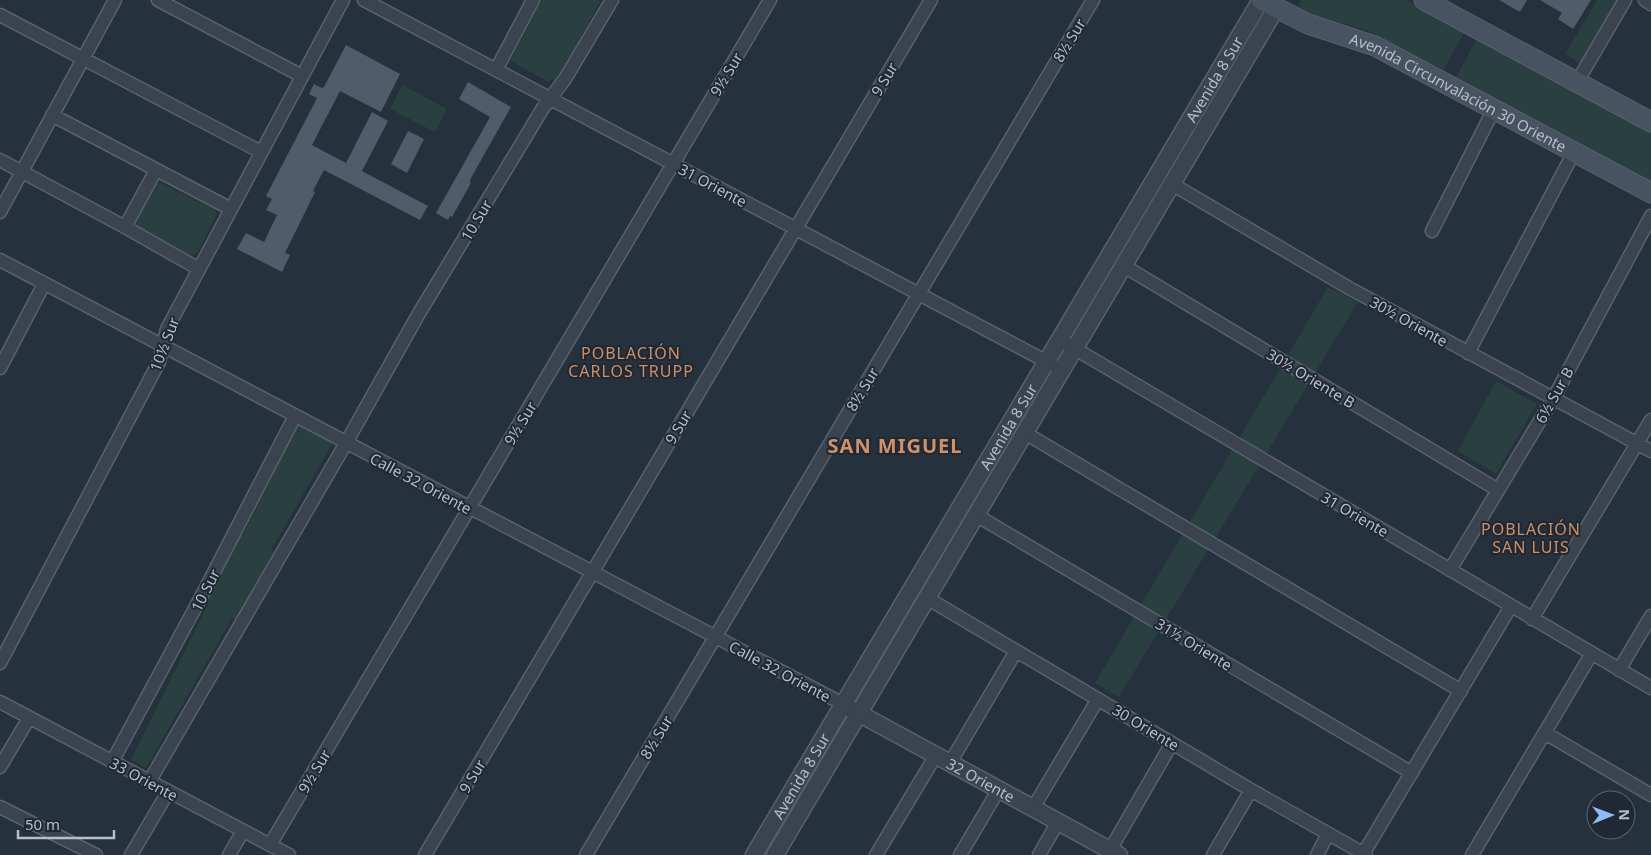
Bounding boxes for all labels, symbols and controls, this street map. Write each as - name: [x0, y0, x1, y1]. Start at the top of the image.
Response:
- street label: 8½ Sur: [1048, 14, 1090, 66]
- street label: Avenida Circunvalación 30 Oriente: [1347, 28, 1570, 156]
- street label: Avenida 8 Sur: [1181, 32, 1247, 126]
- street label: 9½ Sur: [705, 48, 747, 100]
- street label: 9 Sur: [866, 58, 902, 100]
- street label: 31 Oriente: [675, 159, 751, 211]
- street label: 10 Sur: [456, 196, 496, 244]
- street label: 30½ Oriente: [1367, 291, 1451, 351]
- street label: 10½ Sur: [145, 314, 183, 374]
- district label: POBLACIÓN CARLOS TRUPP: [568, 342, 694, 382]
- street label: 30½ Oriente B: [1263, 344, 1359, 412]
- street label: 8½ Sur: [841, 363, 883, 415]
- street label: 6½ Sur B: [1530, 363, 1578, 427]
- street label: Avenida 8 Sur: [975, 380, 1041, 473]
- street label: 9½ Sur: [499, 397, 541, 449]
- street label: 9 Sur: [660, 406, 696, 448]
- district label: SAN MIGUEL: [828, 432, 962, 459]
- street label: Calle 32 Oriente: [367, 448, 475, 518]
- street label: 31 Oriente: [1318, 487, 1392, 541]
- district label: POBLACIÓN SAN LUIS: [1481, 518, 1581, 558]
- street label: 10 Sur: [186, 566, 224, 614]
- street label: 31½ Oriente: [1152, 613, 1236, 675]
- street label: Calle 32 Oriente: [726, 636, 834, 706]
- street label: 30 Oriente: [1109, 699, 1183, 755]
- street label: 8½ Sur: [635, 711, 677, 763]
- street label: Avenida 8 Sur: [768, 729, 834, 823]
- street label: 9½ Sur: [293, 745, 335, 797]
- street label: 33 Oriente: [106, 753, 182, 805]
- street label: 32 Oriente: [943, 753, 1018, 806]
- street label: 9 Sur: [454, 755, 490, 797]
- north arrow: [1586, 790, 1636, 840]
- scale bar: [18, 808, 114, 840]
- text: N: [1615, 809, 1634, 821]
- text: 50 m: [25, 814, 60, 834]

